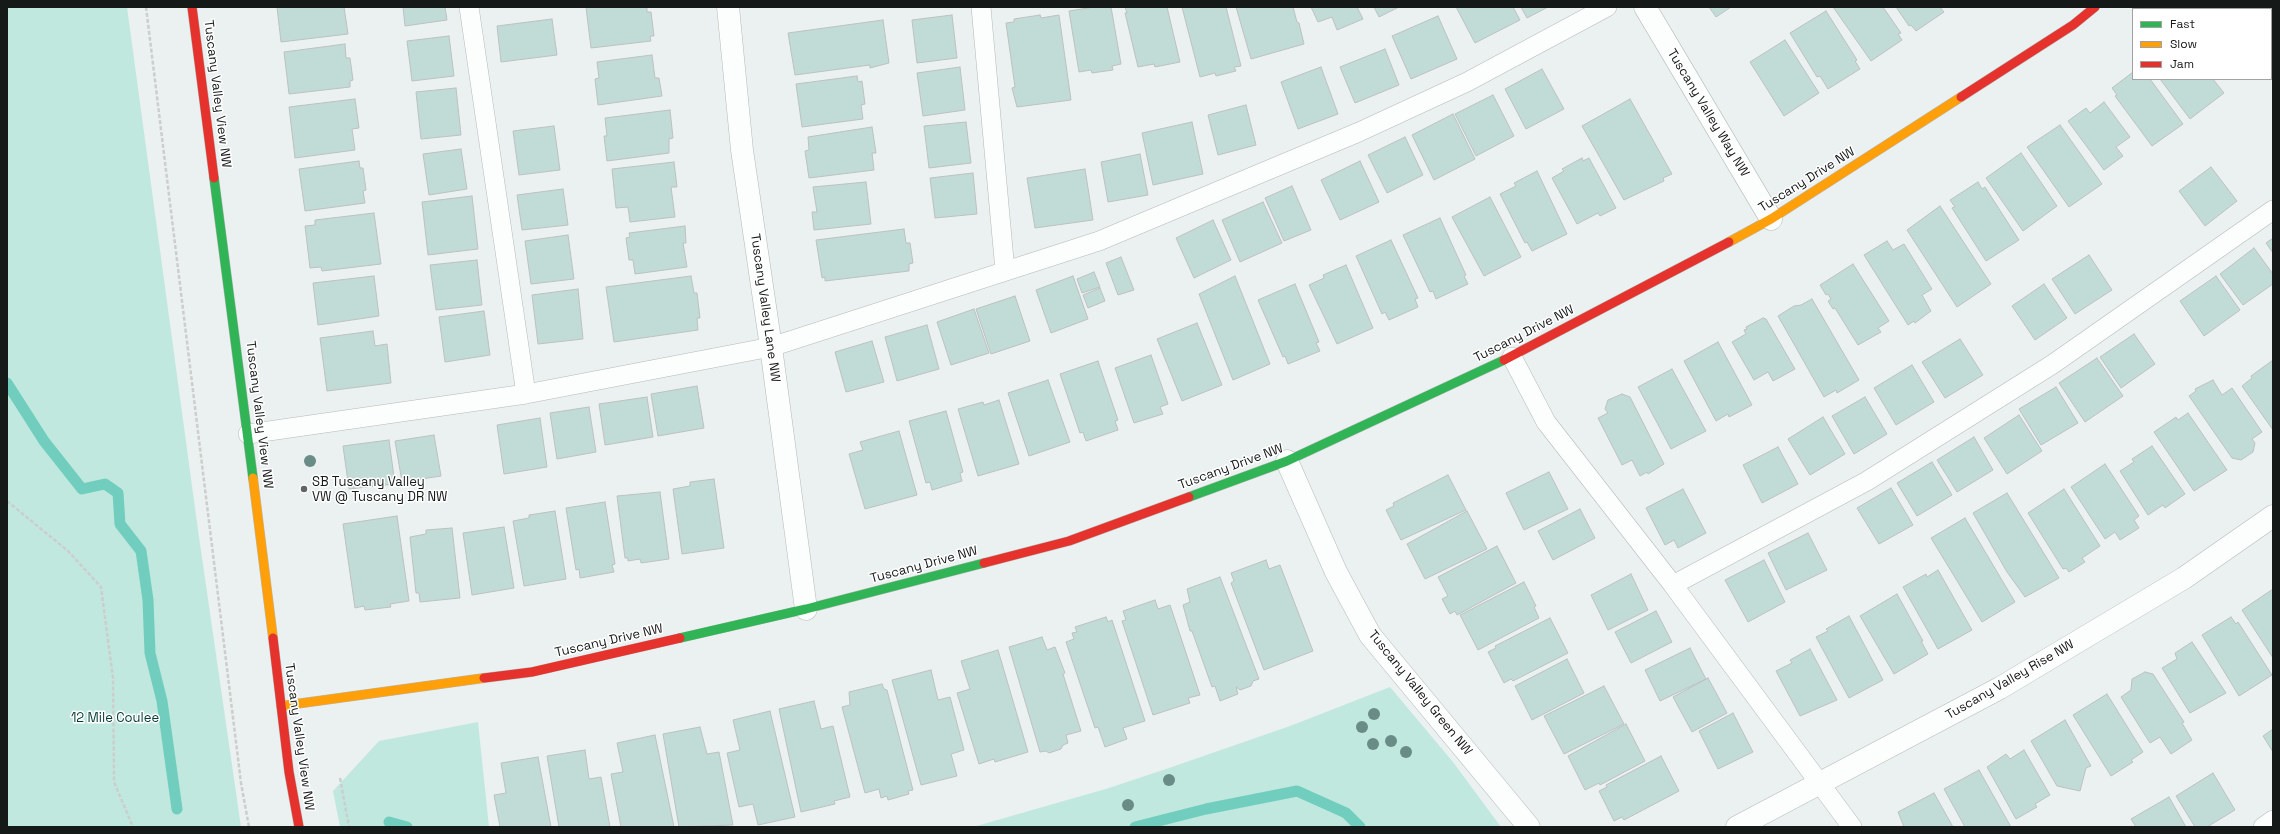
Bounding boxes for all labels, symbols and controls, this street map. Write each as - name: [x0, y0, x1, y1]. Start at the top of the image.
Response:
- legend: [2132, 8, 2272, 80]
- text: Fast: [2170, 16, 2195, 32]
- street label: Tuscany Valley View NW: [200, 19, 234, 169]
- text: Slow: [2170, 36, 2197, 52]
- street label: Tuscany Valley Way NW: [1664, 46, 1752, 180]
- text: Jam: [2170, 56, 2194, 72]
- street label: Tuscany Drive NW: [1756, 144, 1858, 216]
- street label: Tuscany Valley Lane NW: [747, 233, 783, 383]
- street label: Tuscany Drive NW: [1471, 302, 1577, 366]
- street label: Tuscany Valley View NW: [242, 340, 276, 490]
- street label: Tuscany Drive NW: [1176, 441, 1286, 493]
- place label: SB Tuscany Valley VW @ Tuscany DR NW: [312, 474, 447, 505]
- marker: SB Tuscany Valley VW @ Tuscany DR NW: [299, 484, 309, 494]
- street label: Tuscany Drive NW: [869, 543, 979, 587]
- street label: Tuscany Drive NW: [553, 621, 665, 661]
- street label: Tuscany Valley Green NW: [1365, 627, 1475, 759]
- street label: Tuscany Valley Rise NW: [1943, 637, 2077, 723]
- street label: Tuscany Valley View NW: [281, 662, 317, 812]
- park label: 12 Mile Coulee: [71, 710, 159, 726]

